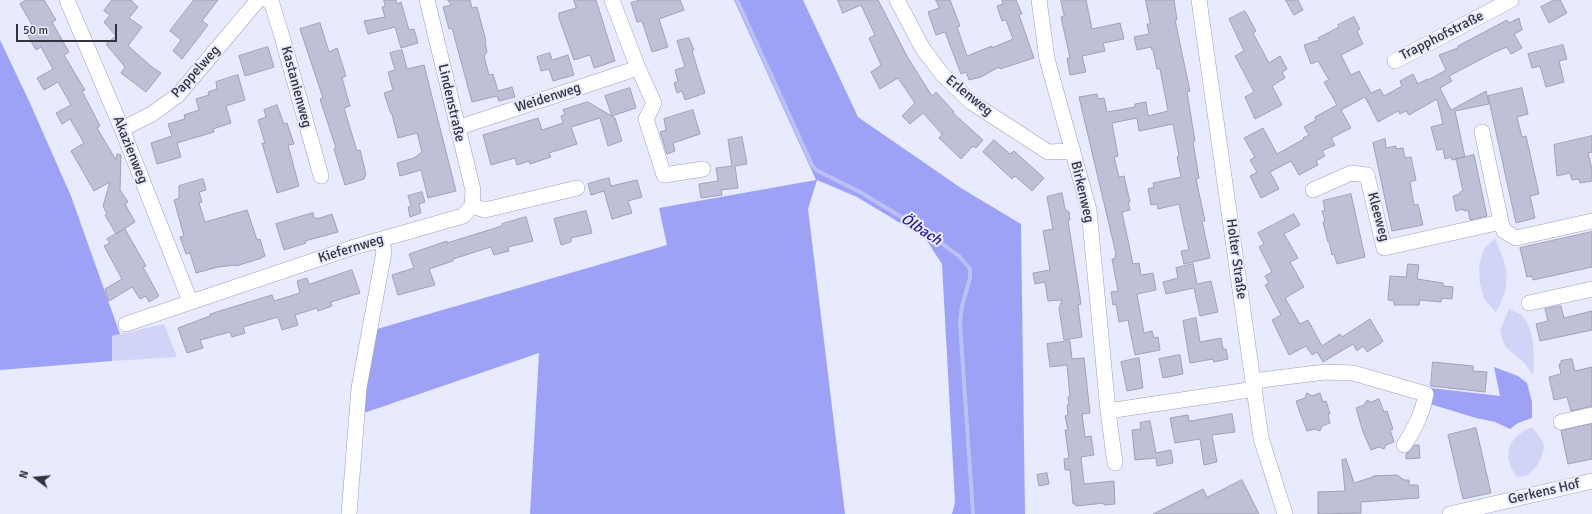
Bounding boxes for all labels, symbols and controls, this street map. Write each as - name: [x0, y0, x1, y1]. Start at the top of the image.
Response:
- street label: Trapphofstraße: [1397, 8, 1487, 64]
- scale bar: [18, 16, 119, 42]
- text: 50 m: [23, 23, 48, 38]
- street label: Pappelweg: [168, 42, 224, 102]
- street label: Kastanienweg: [277, 44, 315, 130]
- street label: Lindenstraße: [434, 62, 468, 144]
- street label: Erlenweg: [942, 72, 996, 120]
- street label: Weidenweg: [513, 79, 583, 117]
- street label: Akazienweg: [109, 114, 151, 186]
- street label: Birkenweg: [1067, 159, 1097, 225]
- street label: Kleeweg: [1363, 190, 1393, 244]
- water label: Ölbach: [897, 210, 945, 250]
- street label: Holter Straße: [1222, 218, 1250, 300]
- street label: Kiefernweg: [316, 231, 386, 267]
- north arrow: [16, 458, 56, 498]
- text: N: [17, 469, 31, 480]
- street label: Gerkens Hof: [1507, 476, 1581, 508]

